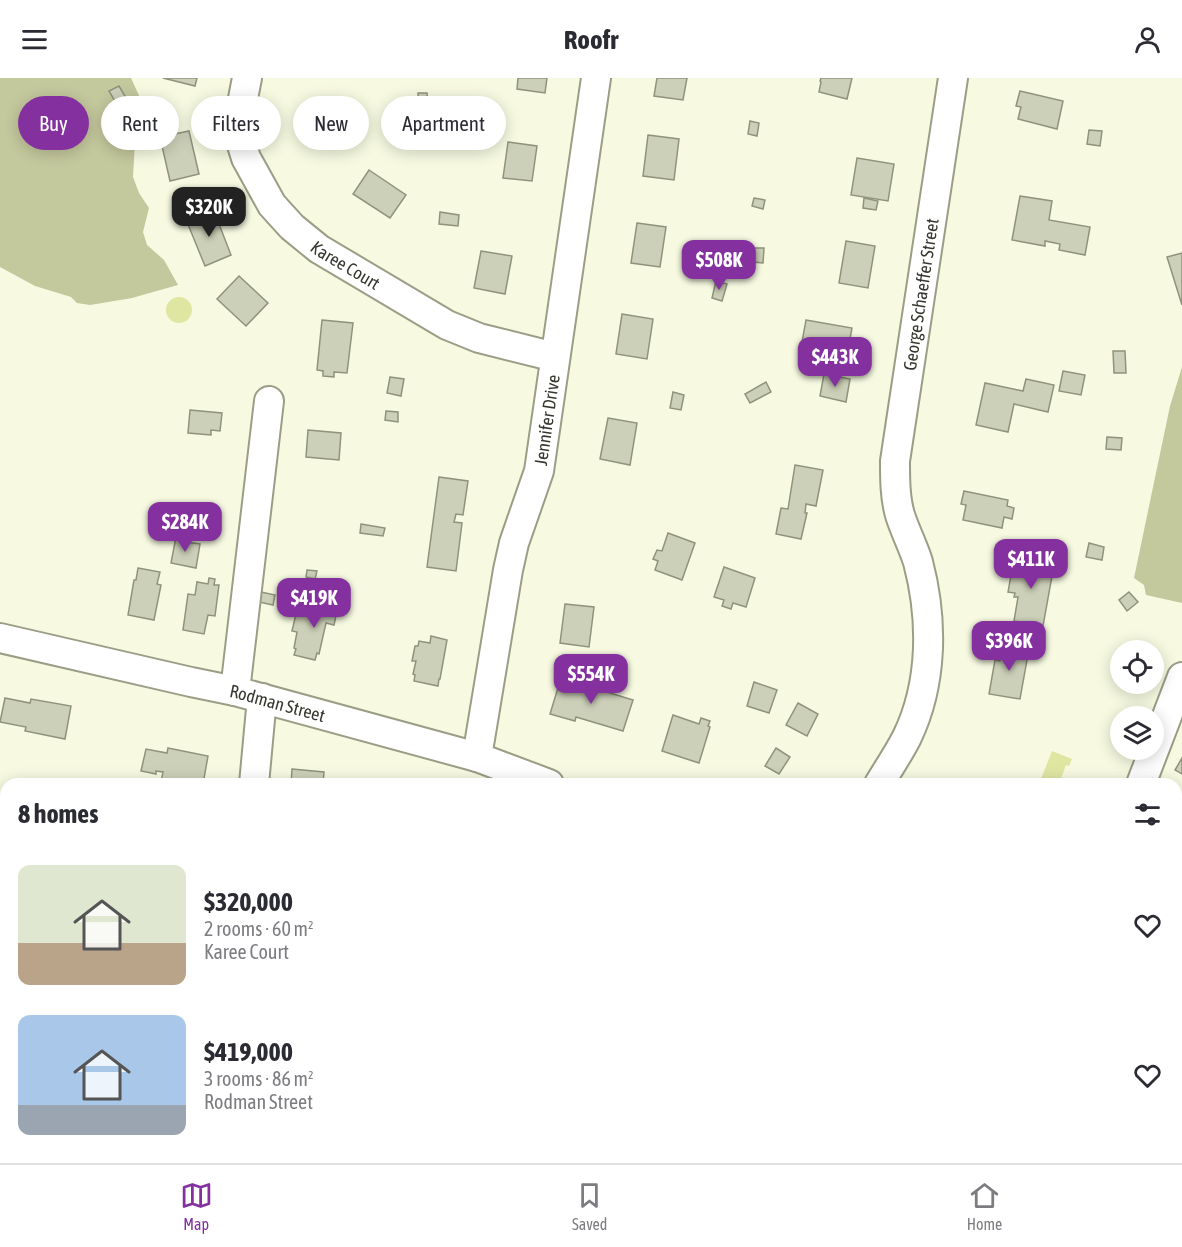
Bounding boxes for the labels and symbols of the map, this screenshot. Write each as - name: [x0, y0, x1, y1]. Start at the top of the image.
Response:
- pin: $320K: [167, 187, 251, 238]
- street label: George Schaeffer Street: [898, 217, 942, 372]
- street label: Karee Court: [307, 236, 384, 293]
- pin: $508K: [677, 240, 761, 291]
- pin: $443K: [793, 337, 877, 388]
- street label: Jennifer Drive: [529, 373, 563, 467]
- pin: $284K: [143, 502, 227, 553]
- pin: $411K: [989, 539, 1073, 590]
- pin: $419K: [272, 578, 356, 629]
- pin: $396K: [967, 621, 1051, 672]
- pin: $554K: [549, 654, 633, 705]
- street label: Rodman Street: [228, 680, 328, 726]

